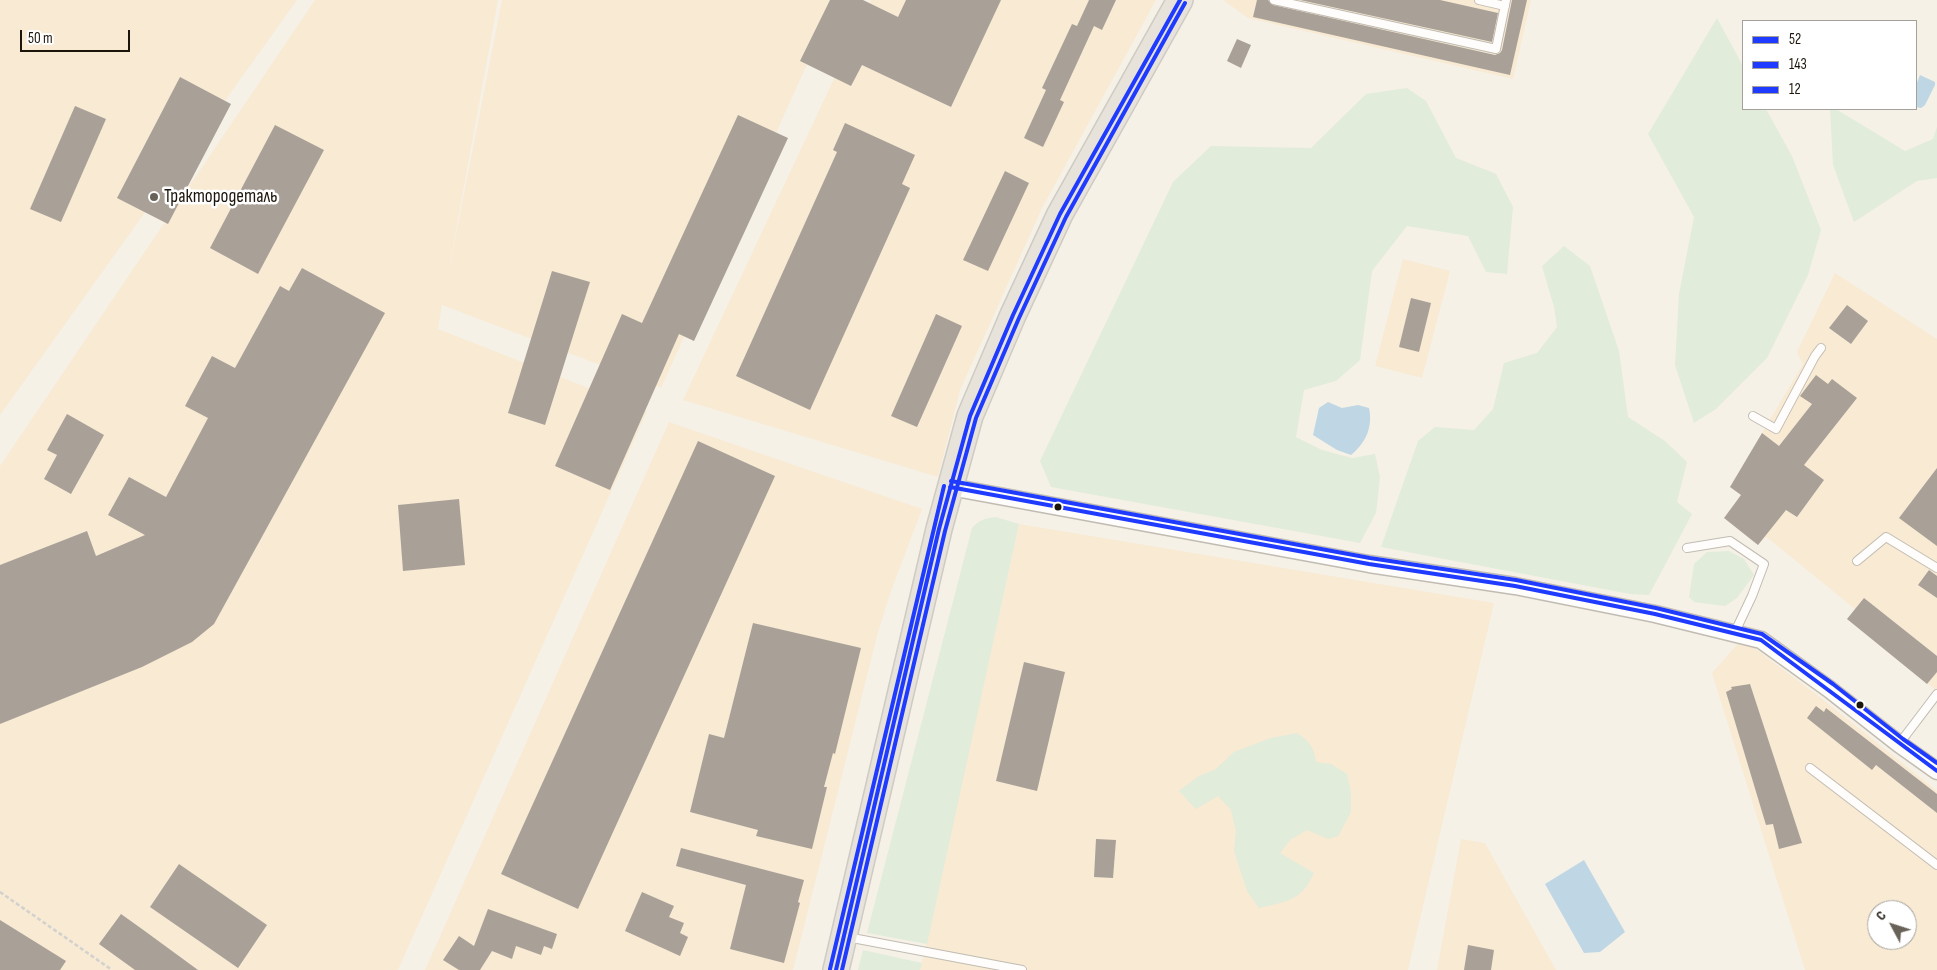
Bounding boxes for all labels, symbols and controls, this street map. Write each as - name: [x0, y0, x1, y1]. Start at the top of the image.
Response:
- scale bar: [22, 20, 132, 52]
- legend: [1742, 20, 1917, 110]
- text: 50 m: [28, 29, 53, 48]
- text: 52: [1789, 30, 1801, 49]
- text: 143: [1789, 55, 1807, 74]
- text: 12: [1789, 80, 1801, 99]
- place label: Трактородеталь: [164, 186, 278, 208]
- marker: Трактородеталь: [148, 191, 160, 203]
- unlabelled marker: [1053, 502, 1063, 512]
- unlabelled marker: [1855, 700, 1865, 710]
- north arrow: [1867, 900, 1917, 950]
- text: С: [1872, 907, 1890, 924]

